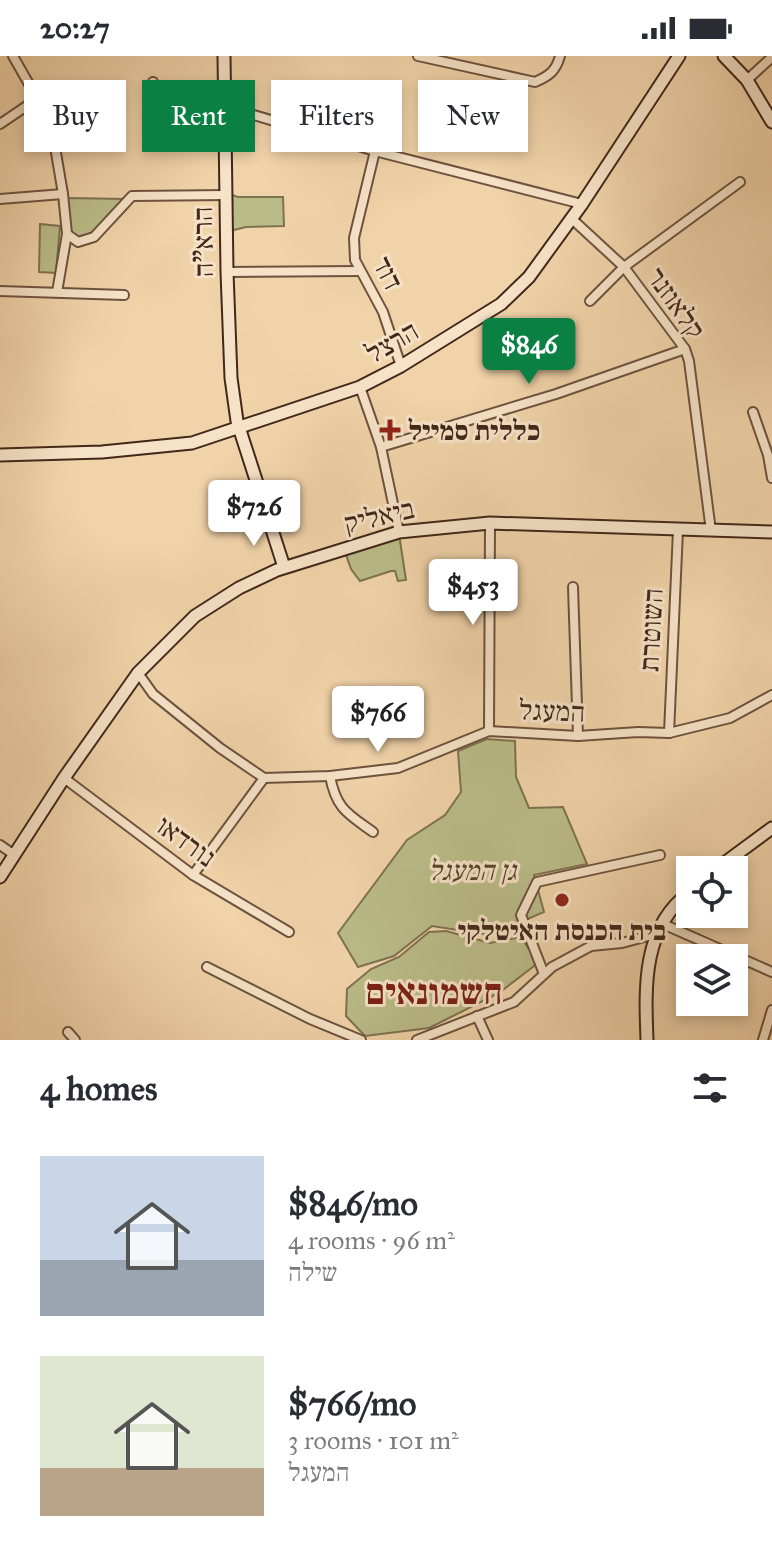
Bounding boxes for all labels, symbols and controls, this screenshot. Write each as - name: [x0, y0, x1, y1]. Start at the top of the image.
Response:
- text: 20:27: [40, 10, 110, 46]
- chip: Buy: [24, 80, 126, 152]
- chip: Rent: [142, 80, 255, 152]
- chip: Filters: [271, 80, 402, 152]
- chip: New: [418, 80, 528, 152]
- street label: הרא"ה: [185, 206, 221, 278]
- street label: דוד: [365, 250, 411, 296]
- street label: קלאוזנר: [639, 260, 713, 346]
- street label: הרצל: [359, 313, 425, 371]
- pin: $846: [482, 318, 576, 386]
- text: $846: [500, 328, 558, 360]
- place label: כללית סמייל: [408, 413, 540, 448]
- marker: כללית סמייל: [379, 419, 401, 441]
- pin: $726: [207, 480, 301, 548]
- text: $726: [226, 490, 282, 522]
- street label: ביאליק: [340, 491, 418, 541]
- pin: $453: [426, 559, 520, 627]
- text: $453: [447, 569, 499, 601]
- street label: השוטרת: [631, 587, 671, 673]
- pin: $766: [331, 686, 425, 754]
- street label: המעגל: [518, 692, 586, 730]
- text: $766: [350, 696, 406, 728]
- street label: נורדאו: [149, 808, 223, 874]
- park label: גן המעגל: [428, 853, 518, 888]
- map controls: [676, 856, 748, 1016]
- button: locate: [676, 856, 748, 928]
- marker: בית הכנסת האיטלקי: [553, 891, 571, 909]
- place label: בית הכנסת האיטלקי: [458, 913, 666, 948]
- button: layers: [676, 944, 748, 1016]
- district label: חשמונאים: [366, 970, 502, 1014]
- icon: filters: [688, 1066, 732, 1110]
- text: 4 homes: [40, 1068, 157, 1109]
- text: $846/mo: [288, 1183, 418, 1224]
- icon: home: [104, 1188, 200, 1284]
- text: 4 rooms · 96 m²: [288, 1224, 455, 1256]
- text: שילה: [288, 1256, 337, 1288]
- text: $766/mo: [288, 1383, 416, 1424]
- icon: home: [104, 1388, 200, 1484]
- text: 3 rooms · 101 m²: [288, 1424, 459, 1456]
- text: המעגל: [288, 1456, 350, 1488]

